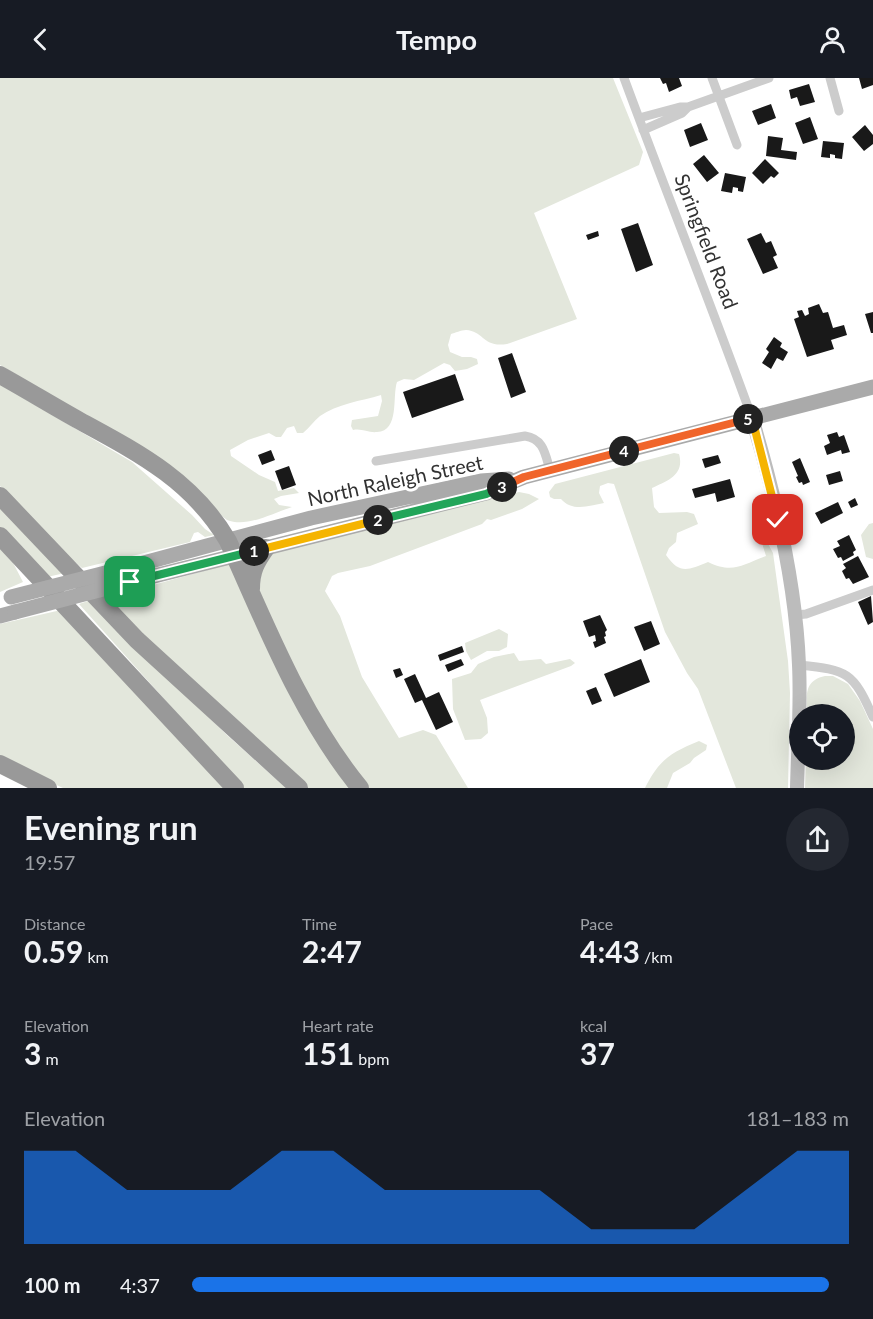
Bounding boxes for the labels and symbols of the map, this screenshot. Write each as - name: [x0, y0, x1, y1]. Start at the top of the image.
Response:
- street label: Springfield Road: [670, 170, 744, 312]
- pin: 5: [733, 404, 763, 434]
- pin: 4: [609, 436, 639, 466]
- street label: North Raleigh Street: [305, 450, 485, 510]
- pin: 3: [487, 472, 517, 502]
- pin: [752, 494, 803, 545]
- pin: 2: [363, 505, 393, 535]
- pin: 1: [239, 536, 269, 566]
- pin: [104, 556, 155, 607]

